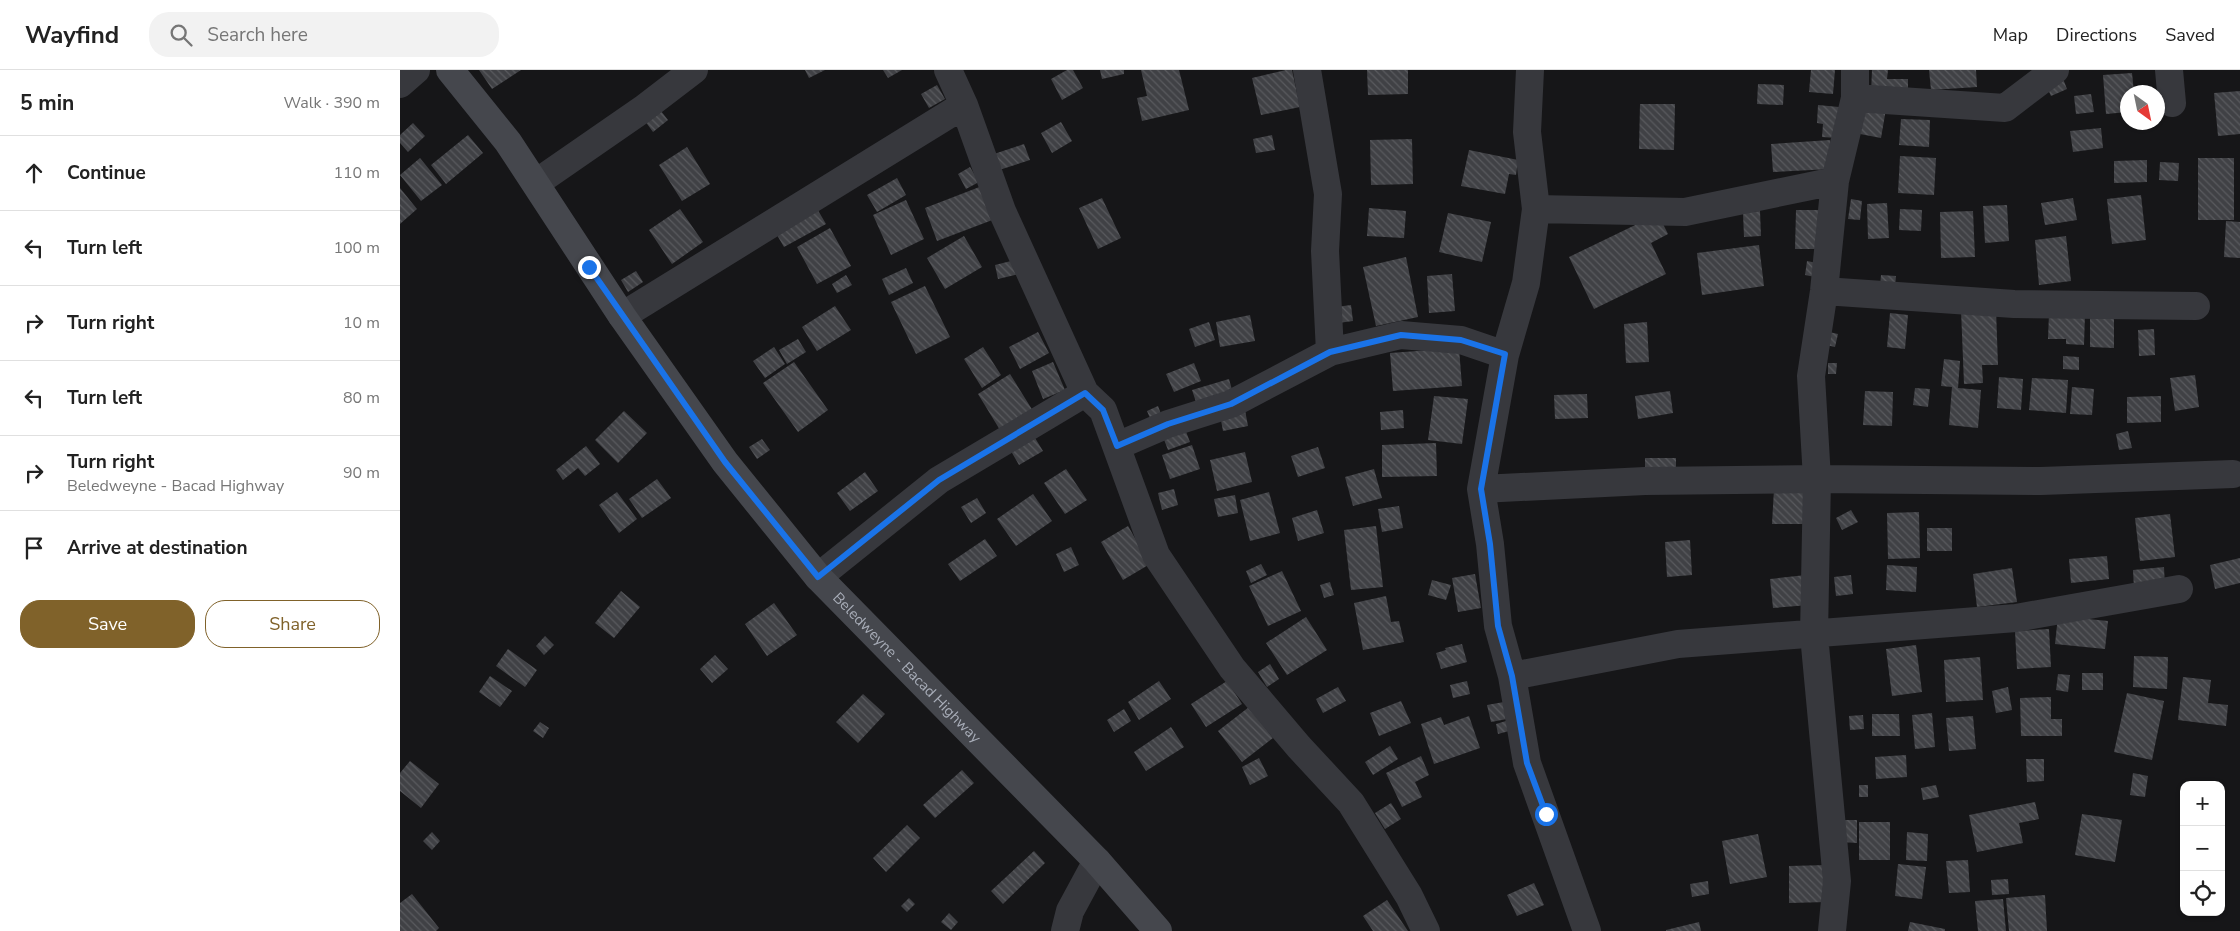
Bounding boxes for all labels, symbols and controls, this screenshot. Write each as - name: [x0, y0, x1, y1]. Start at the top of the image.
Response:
- search box: [149, 12, 499, 57]
- text: Wayfind: [25, 19, 119, 51]
- icon: search: [167, 21, 195, 49]
- text: Search here: [207, 22, 308, 48]
- text: Map: [1993, 23, 2028, 47]
- text: Directions: [2056, 23, 2137, 47]
- text: Saved: [2165, 23, 2215, 47]
- north arrow: [2120, 85, 2165, 130]
- text: 5 min: [20, 89, 74, 117]
- text: Walk · 390 m: [284, 92, 380, 114]
- icon: ahead: [20, 159, 48, 187]
- text: Continue: [67, 160, 146, 186]
- text: 110 m: [333, 162, 380, 184]
- icon: left: [20, 234, 48, 262]
- text: Turn left: [67, 235, 142, 261]
- text: 100 m: [333, 237, 380, 259]
- route end: [578, 256, 601, 279]
- icon: right: [20, 309, 48, 337]
- text: Turn right: [67, 310, 154, 336]
- text: 10 m: [343, 312, 380, 334]
- icon: left: [20, 384, 48, 412]
- text: Turn left: [67, 385, 142, 411]
- text: 80 m: [343, 387, 380, 409]
- text: Turn right: [67, 449, 154, 475]
- icon: right: [20, 459, 48, 487]
- text: 90 m: [343, 462, 380, 484]
- text: Beledweyne - Bacad Highway: [67, 475, 284, 497]
- icon: arrive: [20, 534, 48, 562]
- text: Arrive at destination: [67, 535, 248, 561]
- street label: Beledweyne - Bacad Highway: [828, 588, 986, 747]
- button: Save: [20, 600, 195, 648]
- button: Share: [205, 600, 380, 648]
- map controls: [2180, 781, 2225, 916]
- button: +: [2180, 781, 2225, 826]
- route start: [1535, 803, 1558, 826]
- button: −: [2180, 826, 2225, 871]
- button: locate: [2180, 871, 2225, 916]

